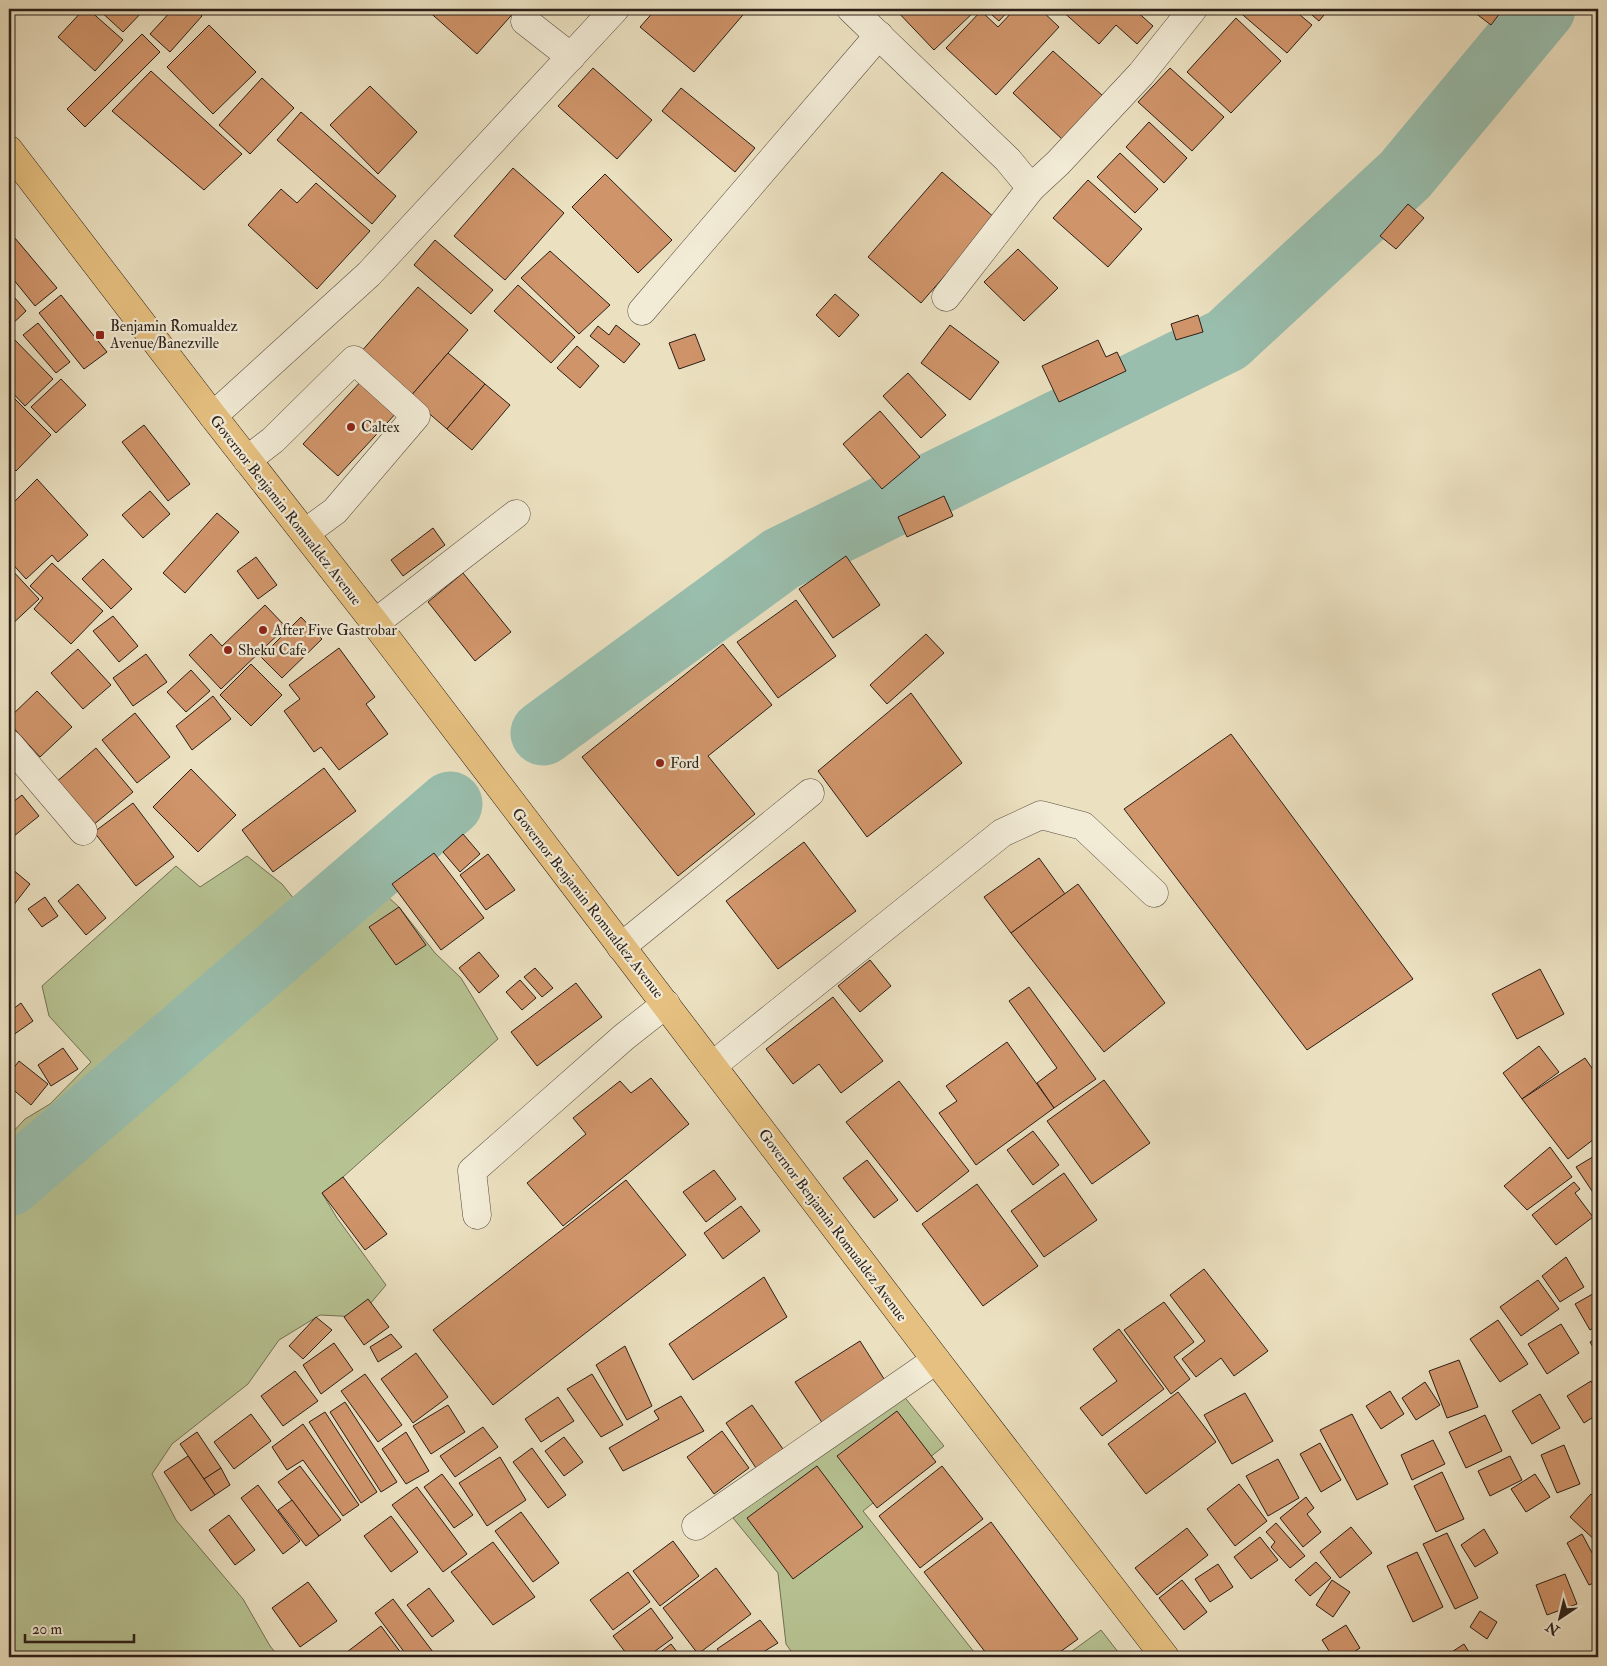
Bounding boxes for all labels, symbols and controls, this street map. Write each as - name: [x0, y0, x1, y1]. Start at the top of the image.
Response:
- place label: Benjamin Romualdez Avenue/Banezville: [109, 317, 238, 353]
- marker: Benjamin Romualdez Avenue/Banezville: [94, 329, 106, 341]
- street label: Governor Benjamin Romualdez Avenue: [205, 411, 366, 609]
- place label: Caltex: [361, 418, 400, 437]
- marker: Caltex: [345, 421, 357, 433]
- place label: After Five Gastrobar: [272, 621, 397, 640]
- marker: After Five Gastrobar: [257, 624, 269, 636]
- place label: Sheku Cafe: [238, 641, 307, 660]
- marker: Sheku Cafe: [222, 644, 234, 656]
- place label: Ford: [670, 754, 700, 773]
- marker: Ford: [654, 757, 666, 769]
- street label: Governor Benjamin Romualdez Avenue: [507, 804, 668, 1002]
- street label: Governor Benjamin Romualdez Avenue: [754, 1125, 911, 1325]
- north arrow: [1534, 1594, 1584, 1644]
- scale bar: [25, 1611, 134, 1643]
- text: N: [1542, 1617, 1564, 1639]
- text: 20 m: [32, 1620, 62, 1639]

